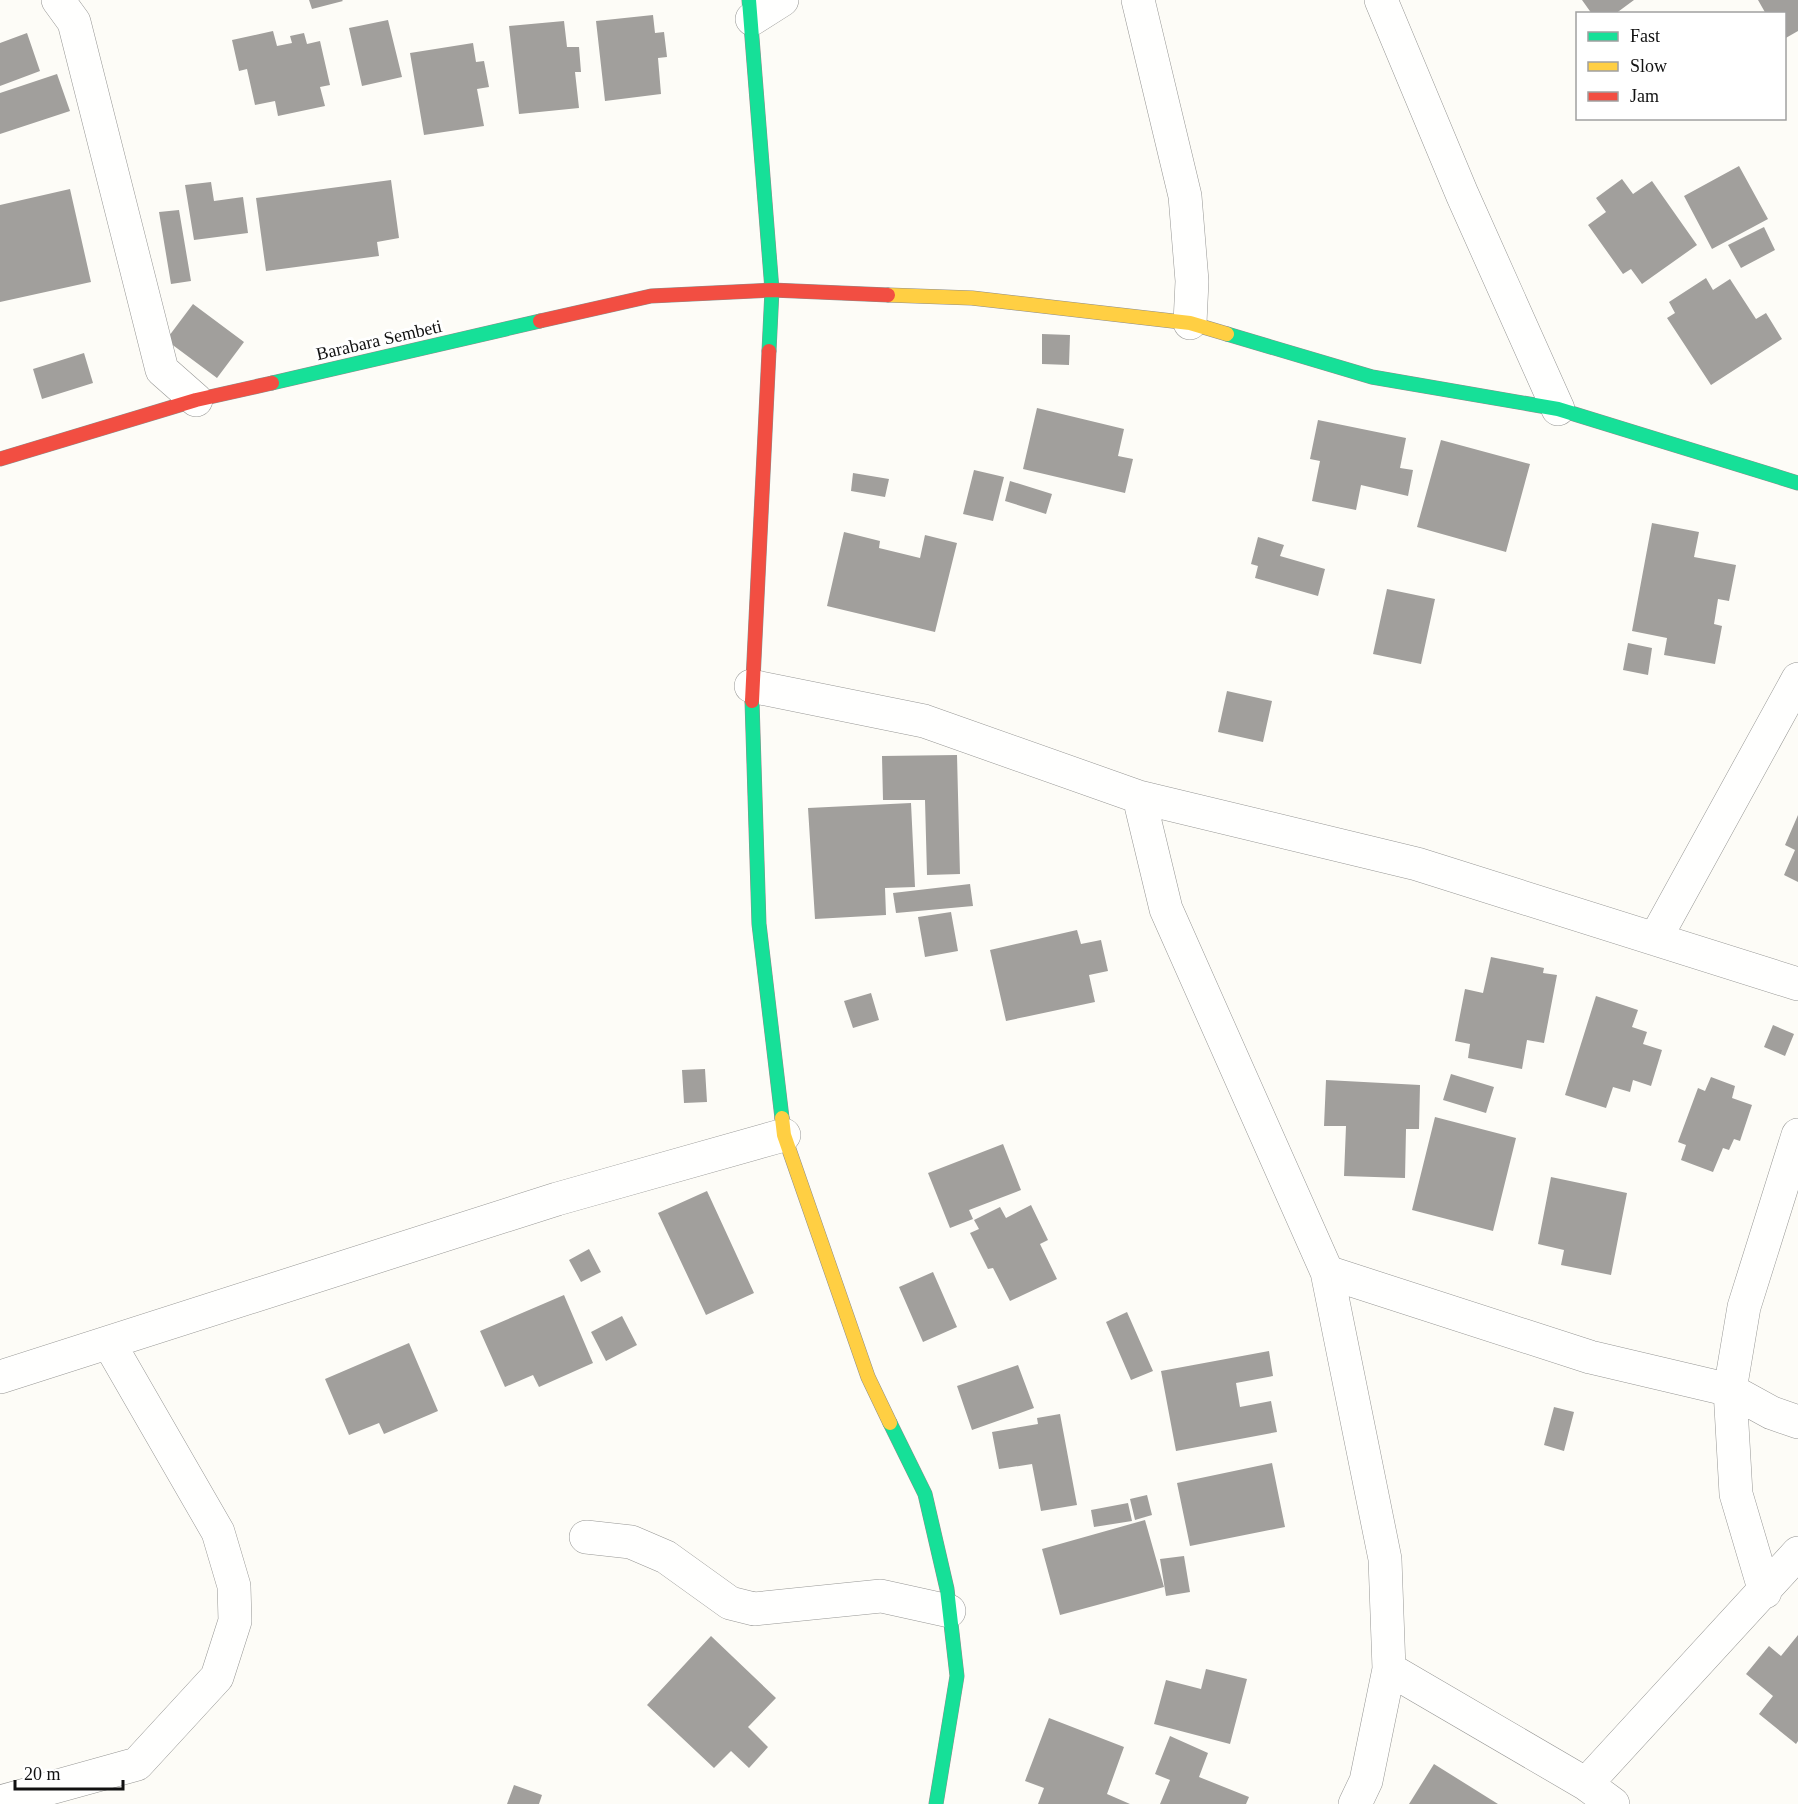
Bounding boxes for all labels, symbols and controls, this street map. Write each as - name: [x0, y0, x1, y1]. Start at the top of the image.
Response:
- legend: [1576, 12, 1786, 120]
- text: Fast: [1630, 26, 1660, 46]
- text: Slow: [1630, 56, 1667, 76]
- text: Jam: [1630, 86, 1659, 106]
- street label: Barabara Sembeti: [314, 316, 444, 364]
- scale bar: [15, 1753, 123, 1791]
- text: 20 m: [24, 1764, 61, 1784]

